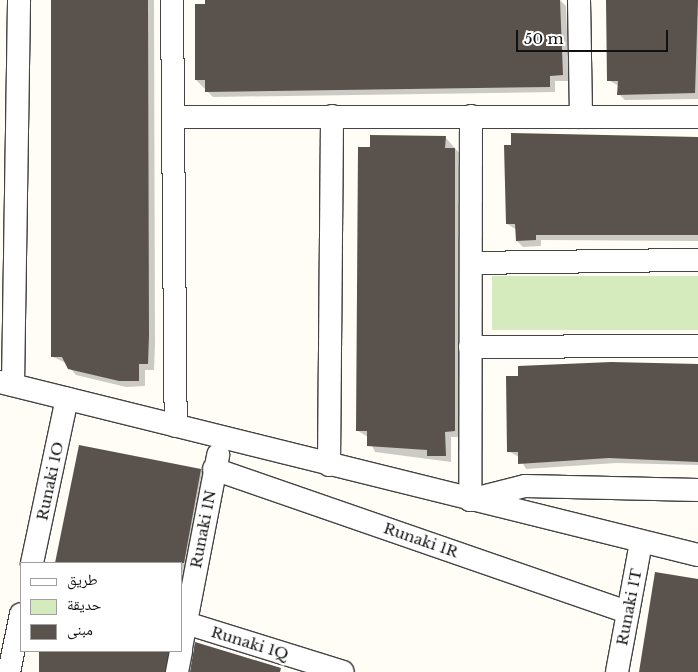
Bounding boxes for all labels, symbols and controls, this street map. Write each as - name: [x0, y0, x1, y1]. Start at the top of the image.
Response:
- scale bar: [518, 20, 670, 52]
- text: 50 m: [524, 29, 564, 48]
- street label: Runaki 1O: [33, 440, 67, 522]
- street label: Runaki 1N: [187, 488, 219, 570]
- street label: Runaki 1R: [381, 519, 461, 561]
- legend: [20, 562, 182, 652]
- street label: Runaki 1T: [613, 567, 645, 647]
- text: طريق: [67, 570, 98, 589]
- text: حديقة: [67, 595, 101, 614]
- text: مبنى: [67, 620, 93, 639]
- street label: Runaki 1Q: [209, 623, 291, 663]

